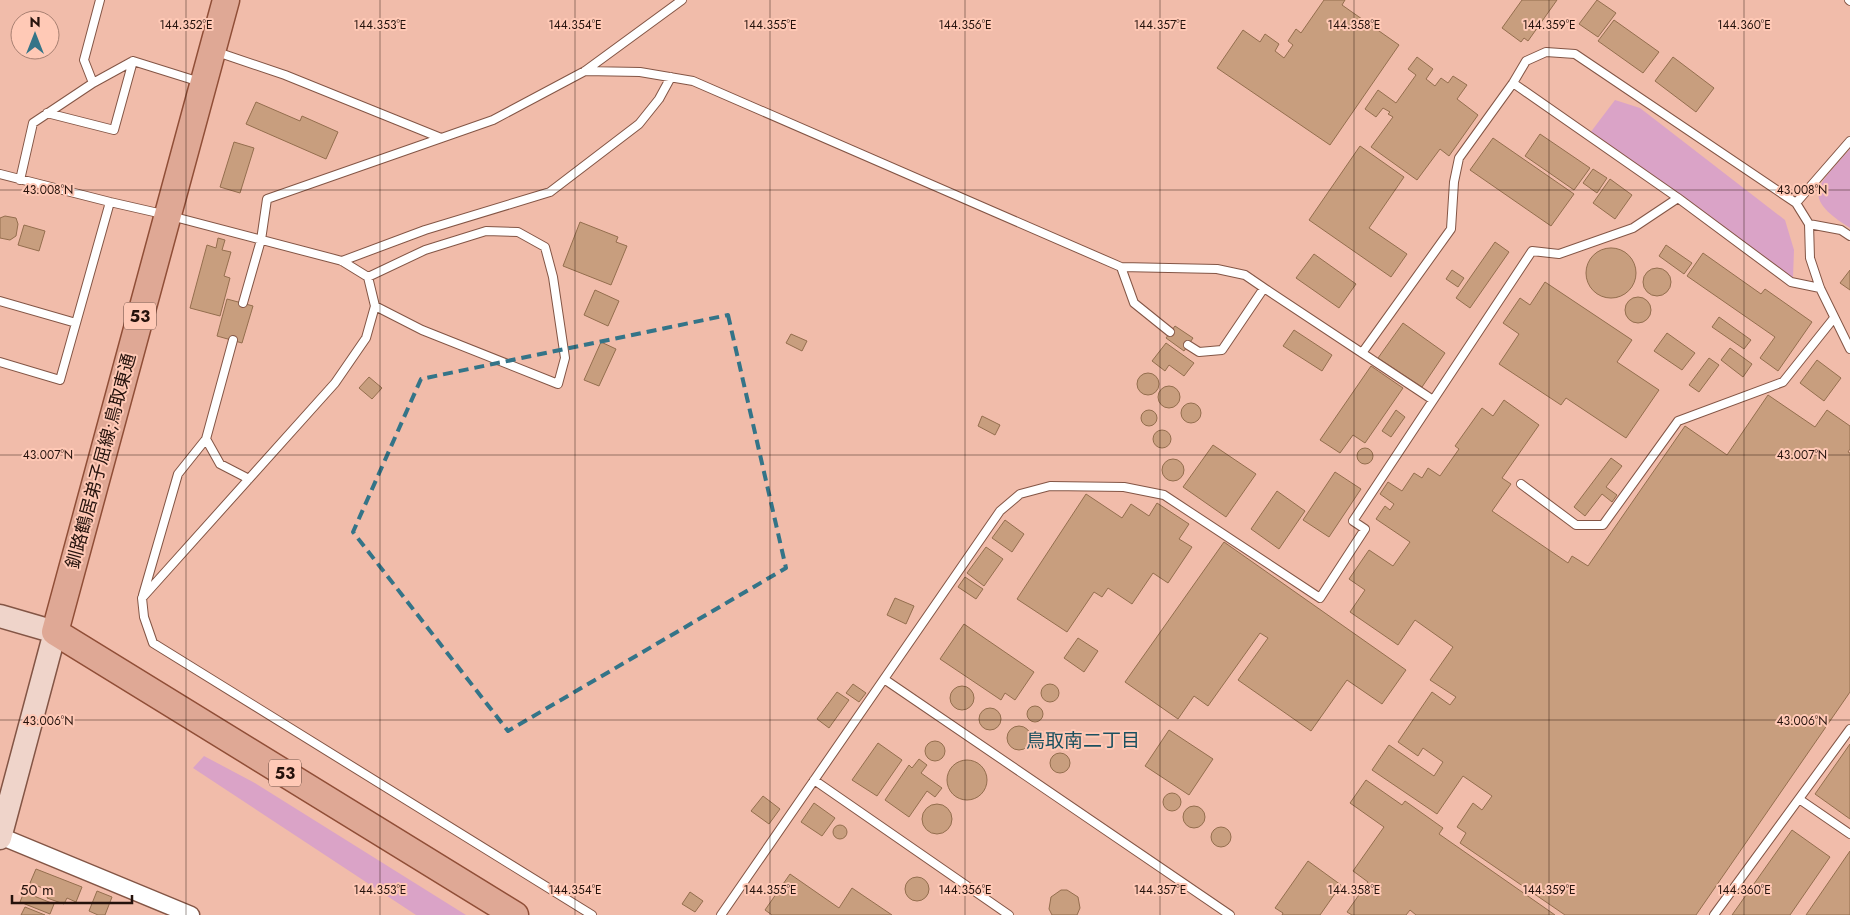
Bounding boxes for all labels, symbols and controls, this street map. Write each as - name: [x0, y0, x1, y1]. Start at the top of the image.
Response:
- north arrow: [10, 10, 60, 60]
- text: N: [29, 12, 41, 32]
- text: 144.352°E: [159, 16, 213, 34]
- text: 144.353°E: [354, 16, 406, 34]
- text: 144.354°E: [548, 16, 602, 34]
- text: 144.355°E: [743, 16, 797, 34]
- text: 144.356°E: [938, 16, 992, 34]
- text: 144.357°E: [1134, 16, 1186, 34]
- text: 144.358°E: [1328, 16, 1380, 34]
- text: 144.359°E: [1522, 16, 1576, 34]
- text: 144.360°E: [1717, 16, 1771, 34]
- text: 43.008°N: [23, 181, 73, 199]
- text: 43.008°N: [1777, 181, 1827, 199]
- road number: 53: [124, 302, 156, 330]
- street label: 釧路鶴居弟子屈線;鳥取東通: [60, 350, 142, 572]
- text: 43.007°N: [23, 446, 73, 464]
- text: 43.007°N: [1777, 446, 1827, 464]
- text: 43.006°N: [23, 712, 73, 730]
- text: 43.006°N: [1777, 712, 1827, 730]
- district label: 鳥取南二丁目: [1026, 727, 1140, 754]
- road number: 53: [269, 760, 301, 786]
- scale bar: [12, 872, 132, 904]
- text: 50 m: [20, 879, 54, 901]
- text: 144.353°E: [354, 881, 406, 899]
- text: 144.354°E: [548, 881, 602, 899]
- text: 144.355°E: [743, 881, 797, 899]
- text: 144.356°E: [938, 881, 992, 899]
- text: 144.357°E: [1134, 881, 1186, 899]
- text: 144.358°E: [1328, 881, 1380, 899]
- text: 144.359°E: [1522, 881, 1576, 899]
- text: 144.360°E: [1717, 881, 1771, 899]

